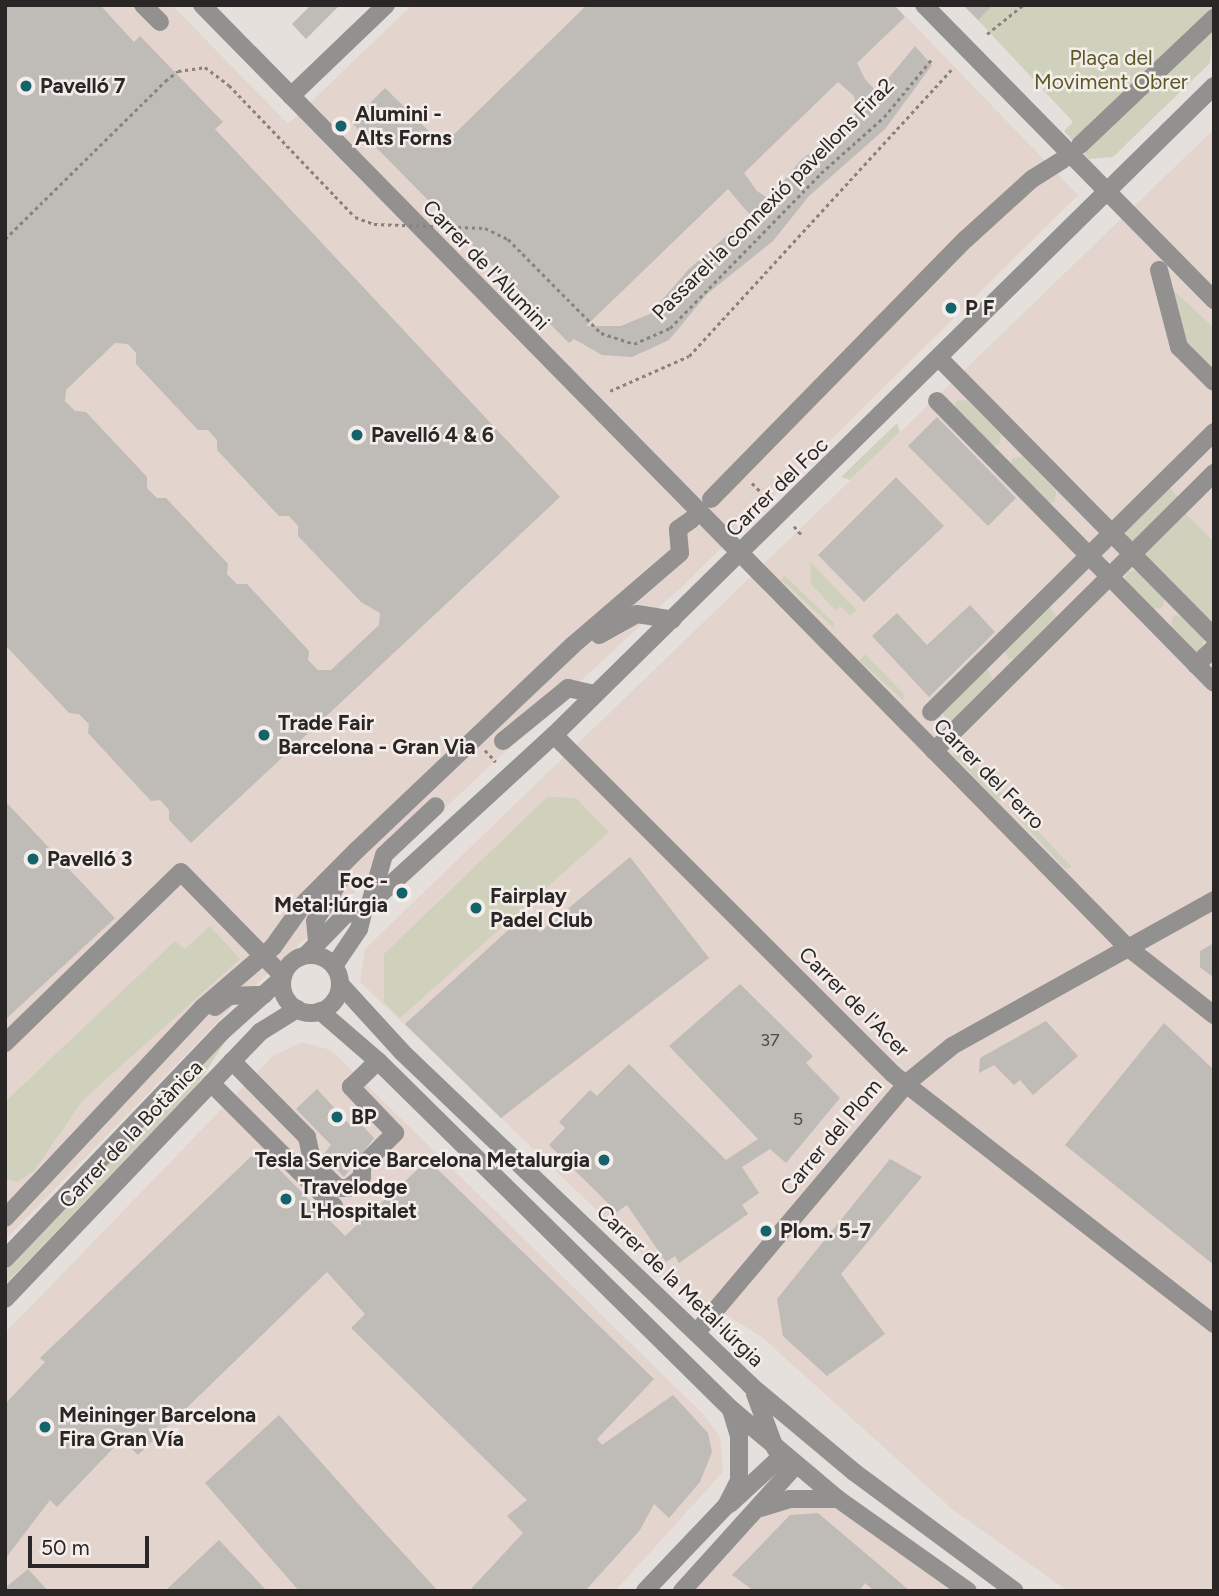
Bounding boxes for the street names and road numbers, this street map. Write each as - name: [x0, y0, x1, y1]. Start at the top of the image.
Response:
- street label: Passarel·la connexió pavellons Fira2: [647, 73, 899, 325]
- street label: Carrer de l'Alumini: [417, 195, 555, 335]
- street label: Carrer del Foc: [721, 432, 833, 542]
- street label: Carrer del Ferro: [928, 713, 1050, 835]
- street label: Carrer de l'Acer: [794, 942, 914, 1062]
- street label: Carrer de la Botànica: [54, 1055, 208, 1213]
- street label: Carrer del Plom: [775, 1074, 887, 1200]
- street label: Carrer de la Metal·lúrgia: [591, 1200, 769, 1372]

